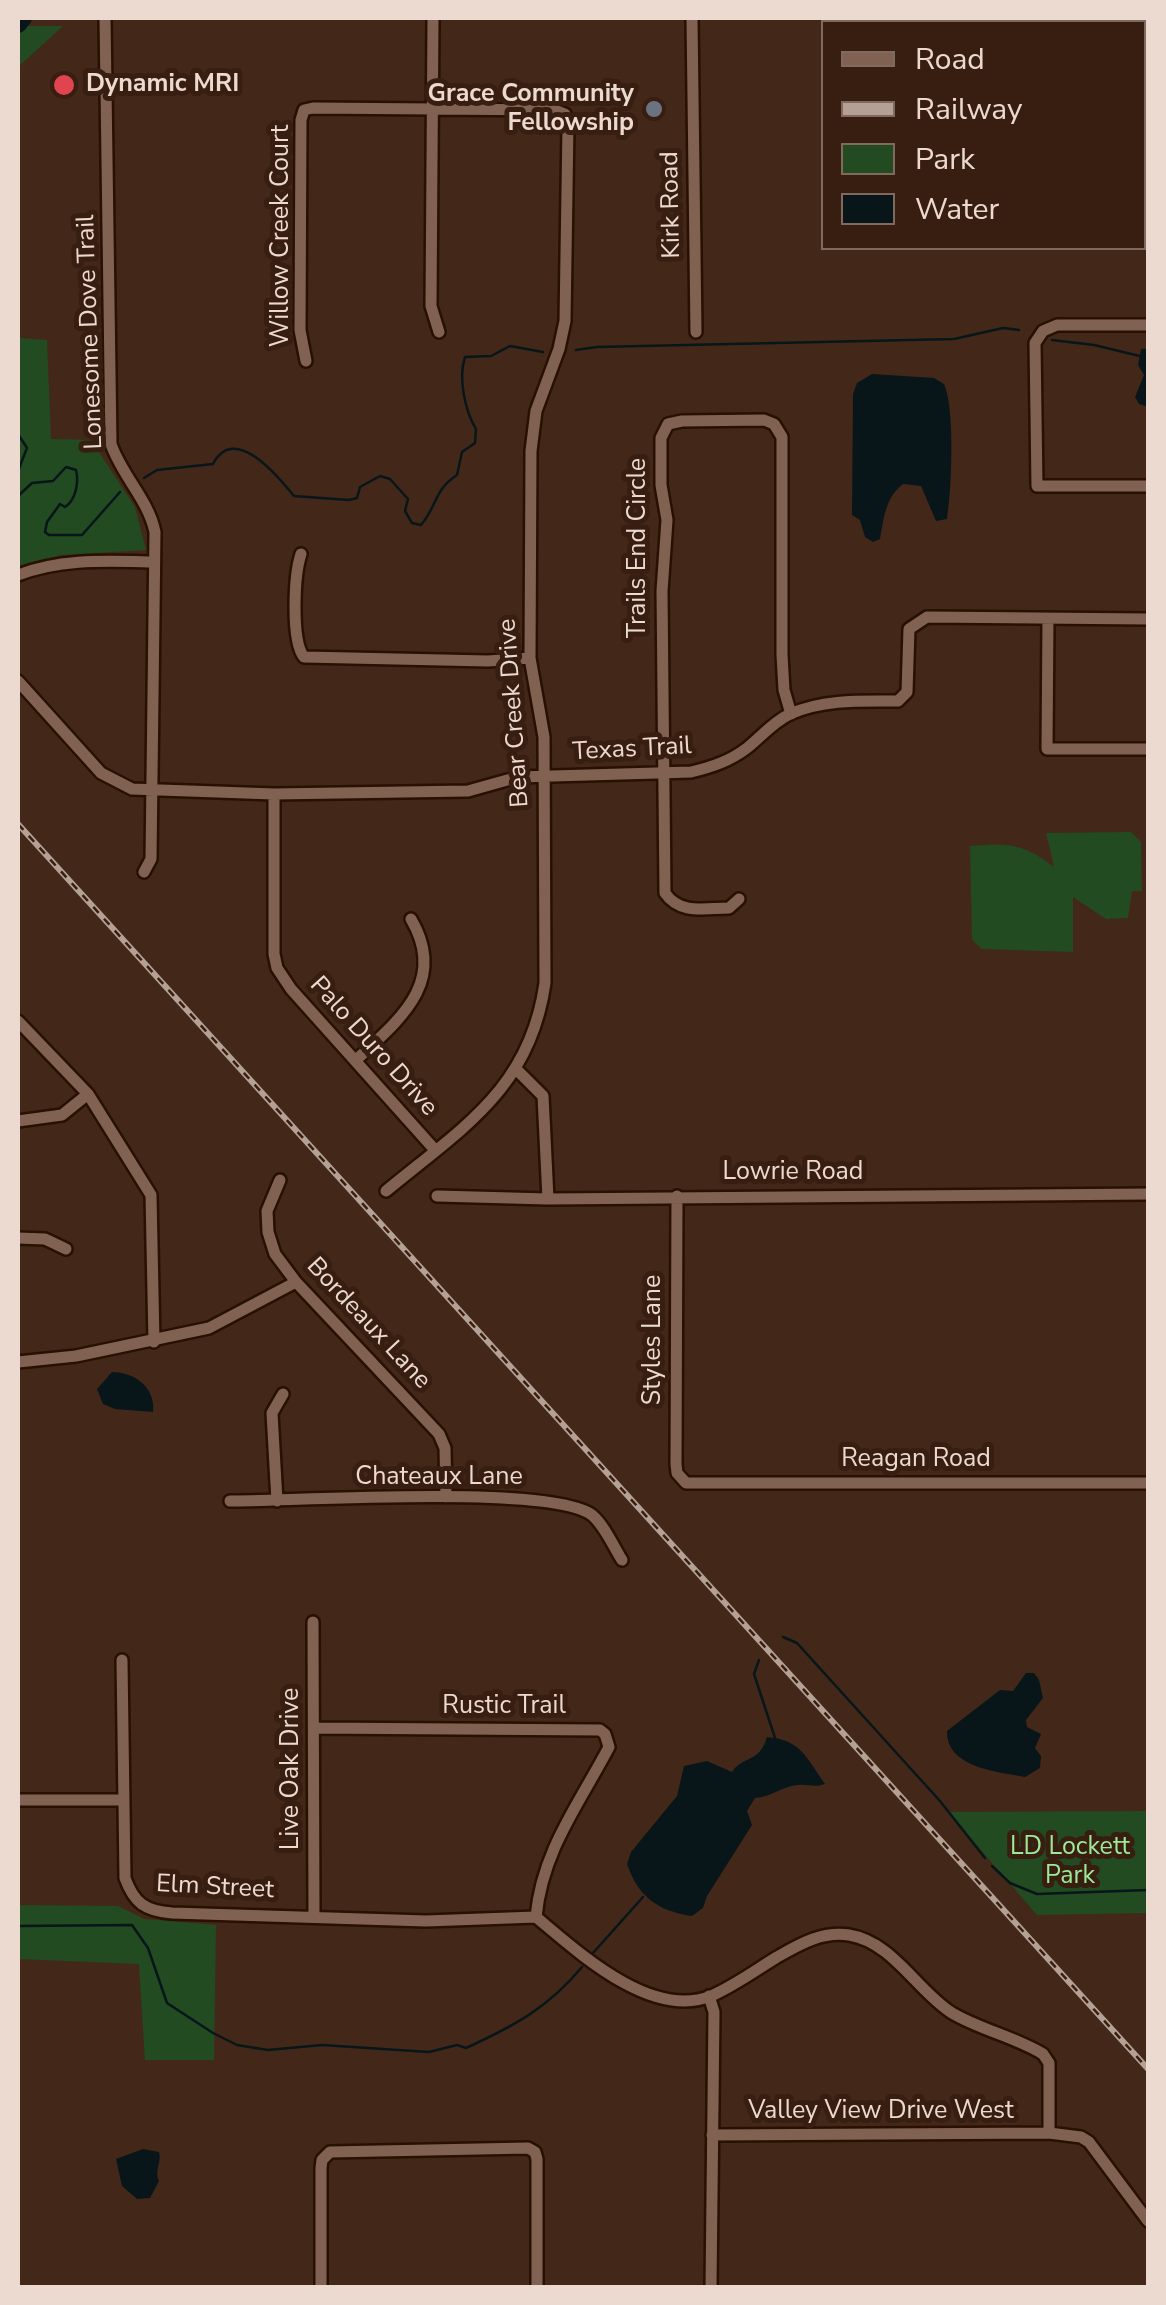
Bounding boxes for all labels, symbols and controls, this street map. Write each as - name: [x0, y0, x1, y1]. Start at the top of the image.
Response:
- legend: [821, 20, 1146, 250]
- text: Road: [915, 39, 985, 80]
- place label: Dynamic MRI: [86, 70, 239, 100]
- marker: Dynamic MRI: [51, 72, 77, 98]
- place label: Grace Community Fellowship: [428, 80, 634, 139]
- text: Railway: [915, 89, 1023, 130]
- marker: Grace Community Fellowship: [643, 98, 665, 120]
- street label: Willow Creek Court: [267, 125, 297, 347]
- text: Park: [915, 139, 975, 180]
- street label: Kirk Road: [656, 151, 688, 259]
- text: Water: [915, 189, 999, 230]
- street label: Lonesome Dove Trail: [72, 214, 110, 450]
- street label: Trails End Circle: [624, 458, 654, 638]
- street label: Bear Creek Drive: [493, 618, 537, 808]
- street label: Texas Trail: [572, 732, 692, 768]
- street label: Palo Duro Drive: [303, 971, 443, 1123]
- street label: Lowrie Road: [723, 1158, 863, 1188]
- street label: Bordeaux Lane: [300, 1252, 436, 1396]
- street label: Styles Lane: [639, 1275, 669, 1405]
- street label: Reagan Road: [841, 1445, 991, 1475]
- street label: Chateaux Lane: [355, 1463, 523, 1493]
- street label: Live Oak Drive: [277, 1688, 307, 1850]
- street label: Rustic Trail: [442, 1692, 566, 1722]
- park label: LD Lockett Park: [1010, 1833, 1130, 1892]
- street label: Elm Street: [155, 1870, 275, 1906]
- street label: Valley View Drive West: [748, 2097, 1014, 2127]

